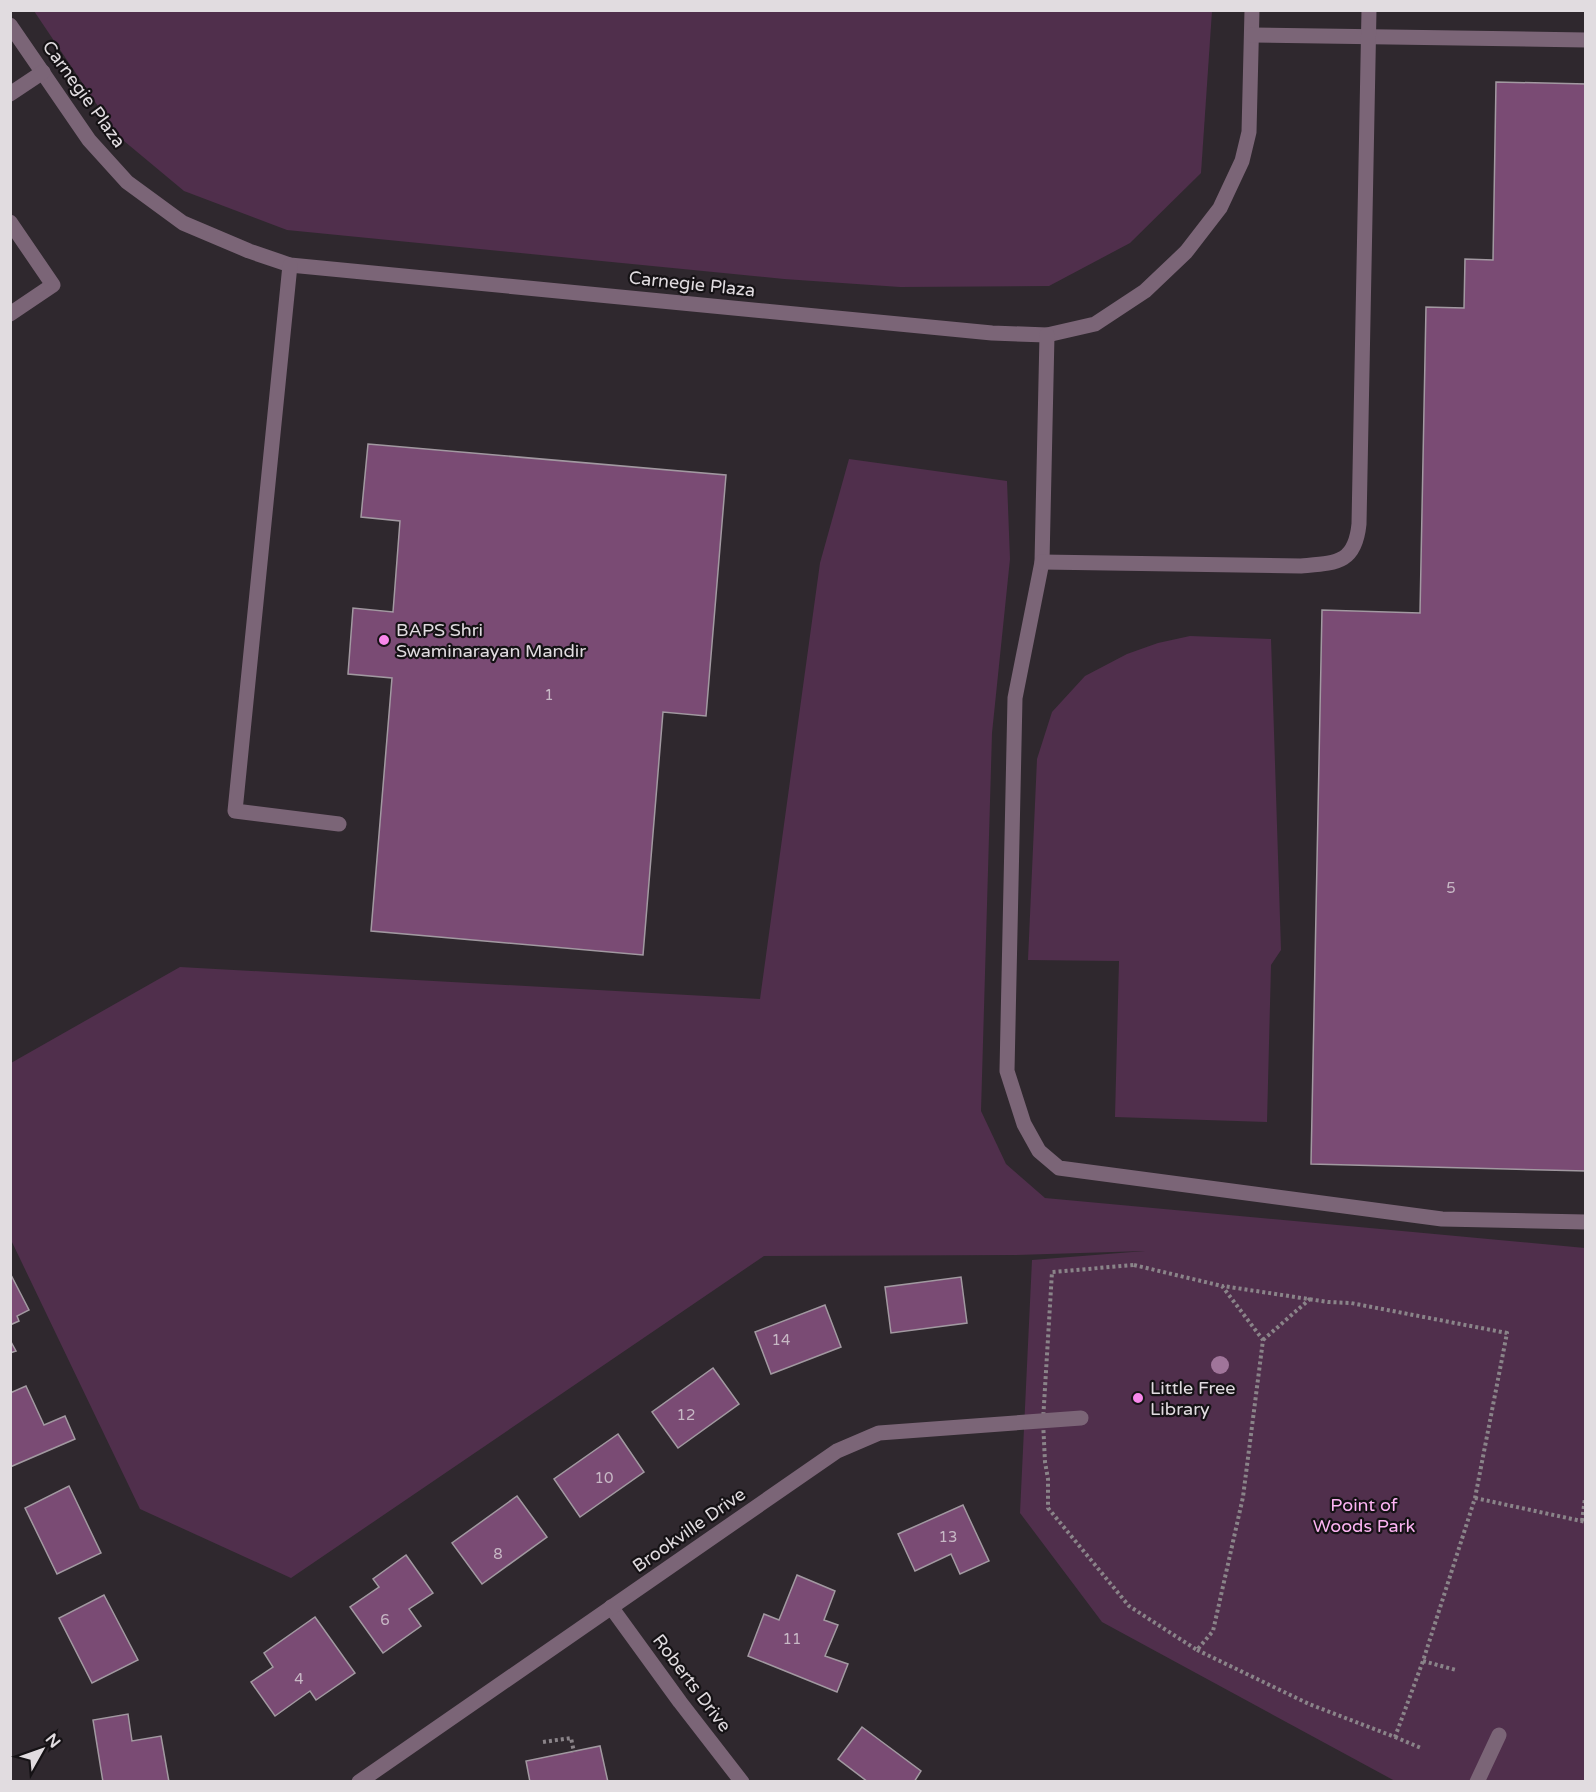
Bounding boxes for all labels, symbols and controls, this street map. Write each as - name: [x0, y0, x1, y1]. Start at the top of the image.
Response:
- street label: Carnegie Plaza: [38, 36, 130, 152]
- street label: Carnegie Plaza: [628, 266, 756, 302]
- place label: BAPS Shri Swaminarayan Mandir: [396, 619, 586, 662]
- marker: BAPS Shri Swaminarayan Mandir: [377, 633, 391, 647]
- house number: 1: [544, 686, 554, 704]
- house number: 5: [1446, 879, 1456, 897]
- house number: 14: [772, 1331, 790, 1349]
- place label: Little Free Library: [1150, 1377, 1235, 1420]
- marker: Little Free Library: [1131, 1391, 1145, 1405]
- house number: 12: [677, 1406, 695, 1424]
- house number: 10: [595, 1469, 613, 1487]
- street label: Brookville Drive: [628, 1483, 750, 1577]
- park label: Point of Woods Park: [1313, 1494, 1415, 1537]
- house number: 13: [939, 1528, 957, 1546]
- house number: 8: [493, 1545, 503, 1563]
- house number: 6: [380, 1611, 390, 1629]
- street label: Roberts Drive: [648, 1630, 736, 1736]
- house number: 11: [783, 1630, 801, 1648]
- house number: 4: [294, 1670, 304, 1688]
- north arrow: [12, 1720, 72, 1780]
- text: N: [41, 1730, 65, 1752]

